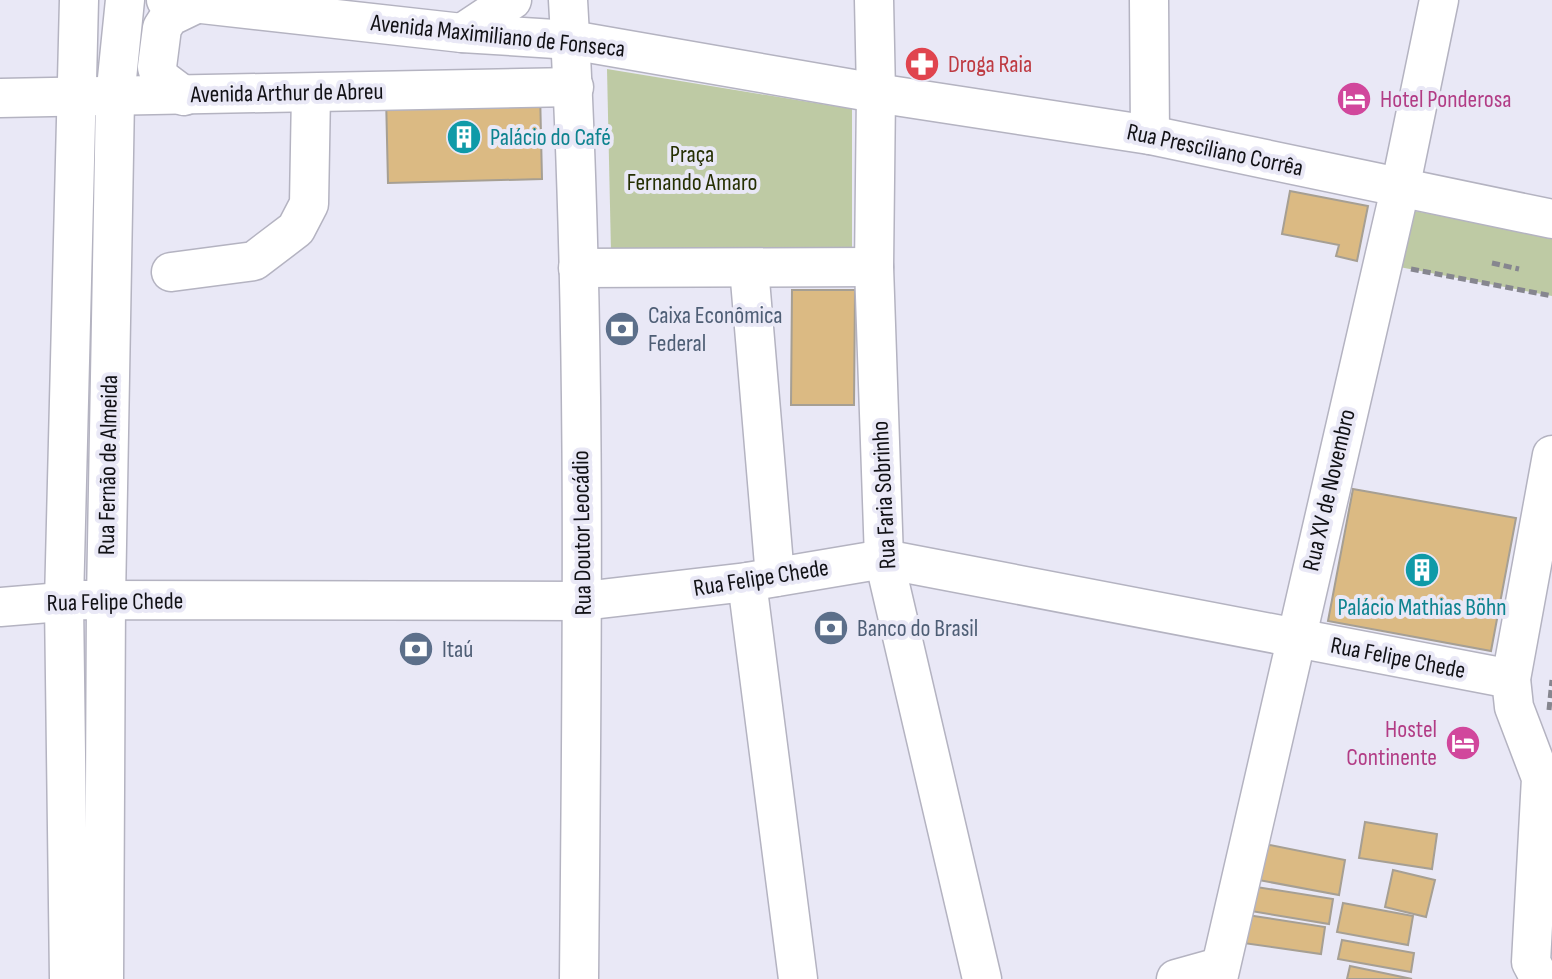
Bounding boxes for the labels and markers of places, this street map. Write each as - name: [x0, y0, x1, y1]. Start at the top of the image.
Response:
- pharmacy icon: Droga Raia: [903, 45, 941, 83]
- place label: Droga Raia: [948, 50, 1032, 79]
- hotel icon: Hotel Ponderosa: [1335, 80, 1373, 118]
- place label: Hotel Ponderosa: [1380, 85, 1511, 114]
- building icon: Palácio do Café: [445, 118, 483, 156]
- place label: Palácio do Café: [490, 123, 611, 152]
- place label: Caixa Econômica Federal: [648, 301, 783, 358]
- bank icon: Caixa Econômica Federal: [603, 310, 641, 348]
- building icon: Palácio Mathias Böhn: [1403, 551, 1441, 589]
- place label: Palácio Mathias Böhn: [1337, 593, 1507, 622]
- bank icon: Banco do Brasil: [812, 609, 850, 647]
- place label: Banco do Brasil: [857, 614, 978, 643]
- bank icon: Itaú: [397, 630, 435, 668]
- place label: Itaú: [442, 635, 473, 664]
- place label: Hostel Continente: [1346, 715, 1437, 772]
- hotel icon: Hostel Continente: [1444, 724, 1482, 762]

